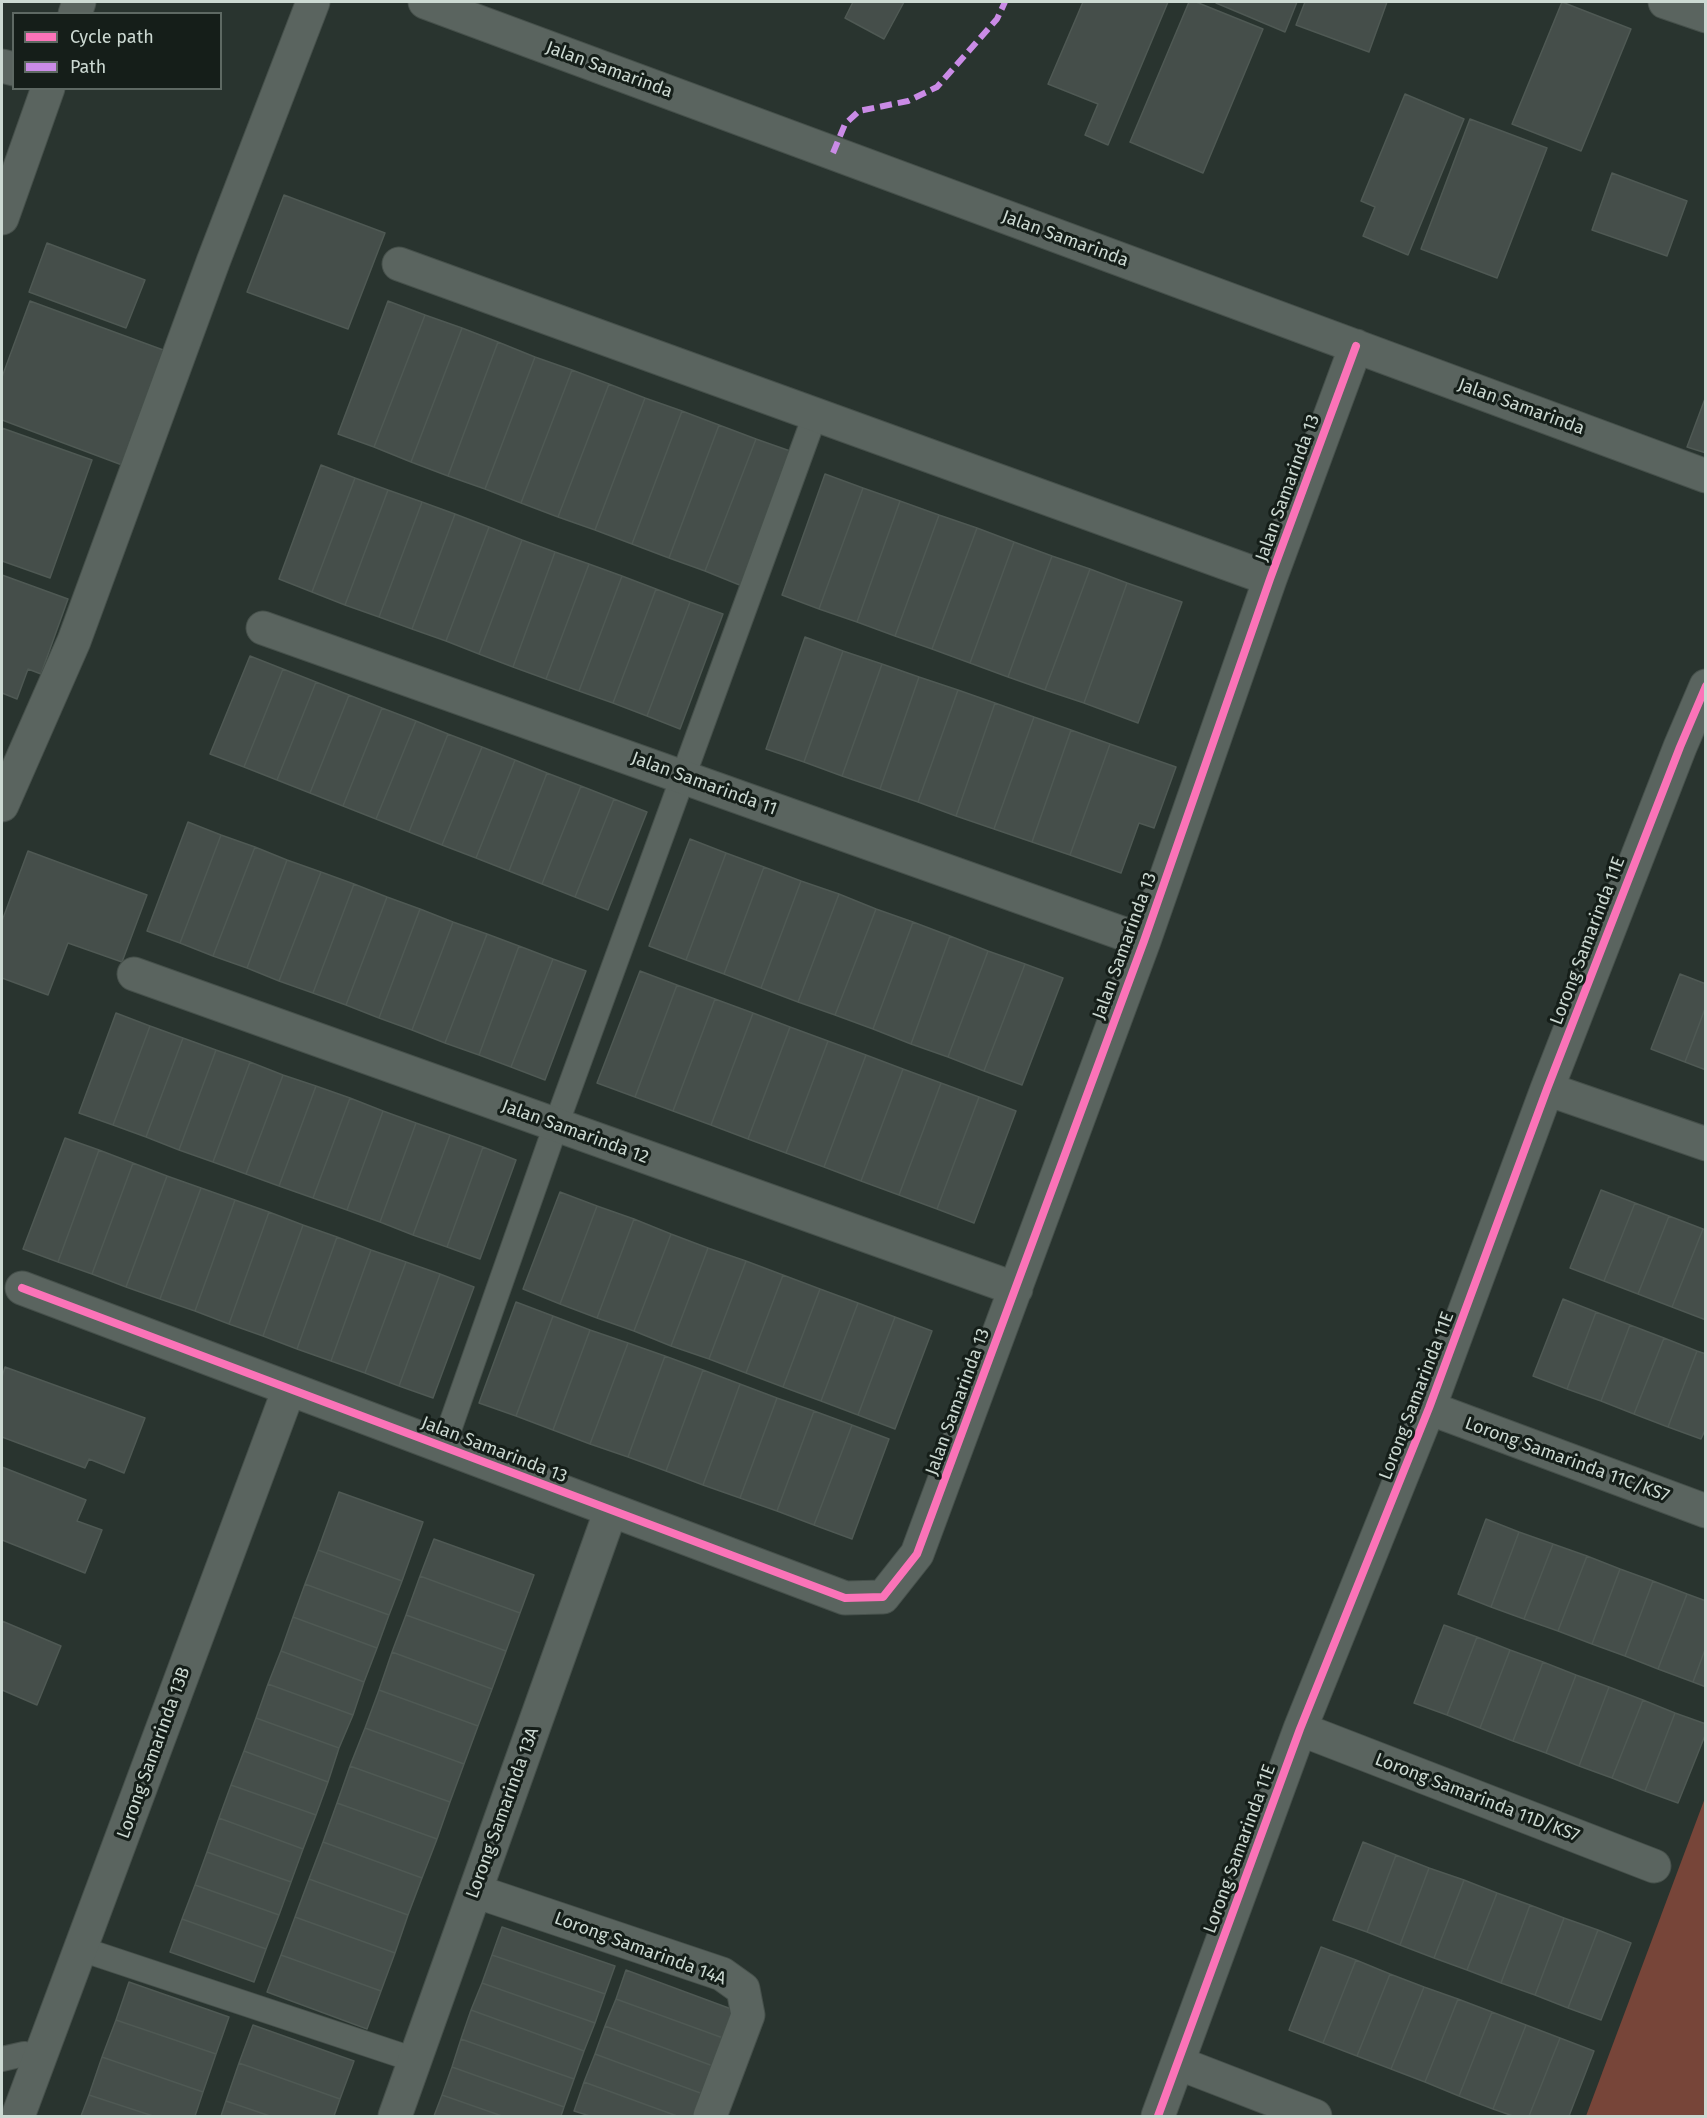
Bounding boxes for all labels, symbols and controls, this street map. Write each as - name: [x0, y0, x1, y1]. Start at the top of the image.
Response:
- legend: [12, 12, 222, 90]
- text: Cycle path: [70, 26, 154, 48]
- street label: Jalan Samarinda: [543, 37, 675, 103]
- text: Path: [70, 56, 106, 78]
- street label: Jalan Samarinda: [999, 206, 1131, 272]
- street label: Jalan Samarinda: [1455, 374, 1587, 440]
- street label: Jalan Samarinda 13: [1251, 412, 1325, 564]
- street label: Jalan Samarinda 11: [628, 748, 780, 820]
- street label: Lorong Samarinda 11E: [1546, 854, 1630, 1028]
- street label: Jalan Samarinda 13: [1088, 870, 1162, 1022]
- street label: Jalan Samarinda 12: [499, 1095, 651, 1169]
- street label: Lorong Samarinda 11E: [1375, 1309, 1459, 1483]
- street label: Jalan Samarinda 13: [921, 1326, 995, 1478]
- street label: Jalan Samarinda 13: [418, 1412, 570, 1488]
- street label: Lorong Samarinda 11C/KS7: [1462, 1413, 1672, 1507]
- street label: Lorong Samarinda 13B: [113, 1664, 195, 1842]
- street label: Lorong Samarinda 13A: [462, 1725, 544, 1901]
- street label: Lorong Samarinda 11D/KS7: [1372, 1749, 1582, 1847]
- street label: Lorong Samarinda 11E: [1199, 1762, 1281, 1936]
- street label: Lorong Samarinda 14A: [551, 1908, 729, 1990]

